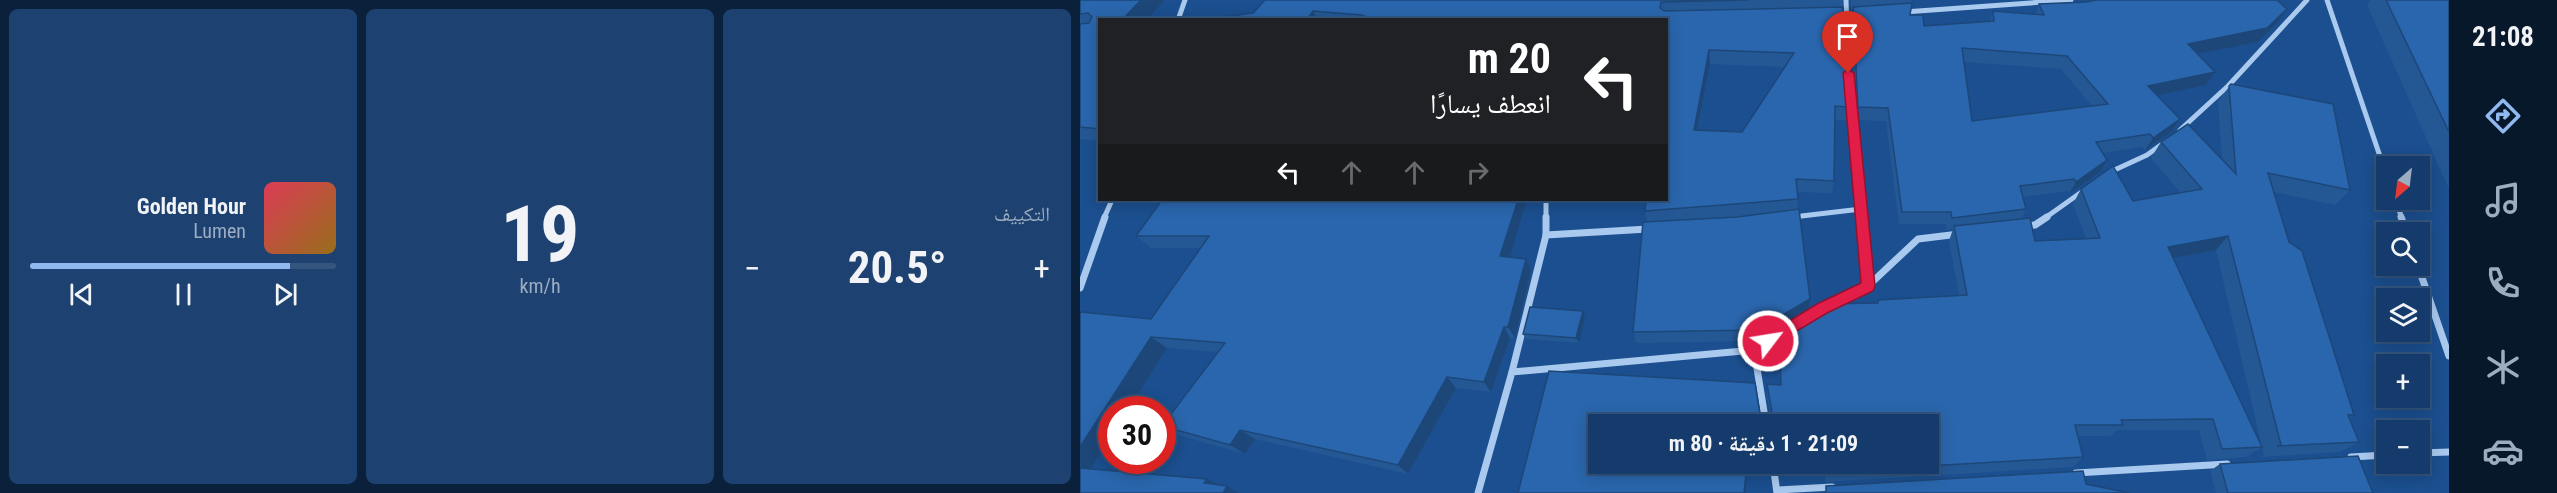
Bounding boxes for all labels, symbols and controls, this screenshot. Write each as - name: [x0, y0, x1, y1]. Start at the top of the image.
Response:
- pin: [1822, 11, 1873, 73]
- icon: arrive: [1831, 20, 1864, 53]
- text: 21:08: [2472, 21, 2534, 53]
- text: 20 m: [1468, 34, 1551, 83]
- icon: left: [1572, 42, 1650, 120]
- text: انعطف يسارًا: [1430, 88, 1551, 120]
- icon: directions: [2482, 95, 2524, 137]
- icon: left: [1272, 156, 1305, 189]
- icon: ahead: [1335, 156, 1368, 189]
- icon: ahead: [1398, 156, 1431, 189]
- icon: right: [1461, 156, 1494, 189]
- north arrow: [2376, 156, 2430, 210]
- map controls: [2376, 156, 2430, 474]
- icon: music: [2482, 179, 2524, 221]
- text: 19: [501, 189, 579, 280]
- text: Golden Hour: [137, 194, 246, 219]
- text: التكييف: [994, 202, 1050, 226]
- text: Lumen: [193, 219, 246, 243]
- button: search: [2376, 222, 2430, 276]
- text: 20.5°: [848, 241, 946, 294]
- text: −: [744, 249, 761, 288]
- text: +: [1034, 249, 1050, 288]
- icon: phone: [2482, 262, 2524, 304]
- text: km/h: [519, 274, 561, 298]
- icon: previous: [65, 278, 98, 311]
- icon: pause: [167, 278, 200, 311]
- icon: next: [269, 278, 302, 311]
- button: layers: [2376, 288, 2430, 342]
- position arrow: [1736, 309, 1800, 373]
- icon: climate: [2482, 346, 2524, 388]
- button: +: [2376, 354, 2430, 408]
- speed limit sign: 30: [1098, 396, 1176, 474]
- button: −: [2376, 420, 2430, 474]
- icon: car: [2482, 430, 2524, 472]
- text: 21:09 · 1 دقيقة · 80 m: [1669, 431, 1858, 456]

